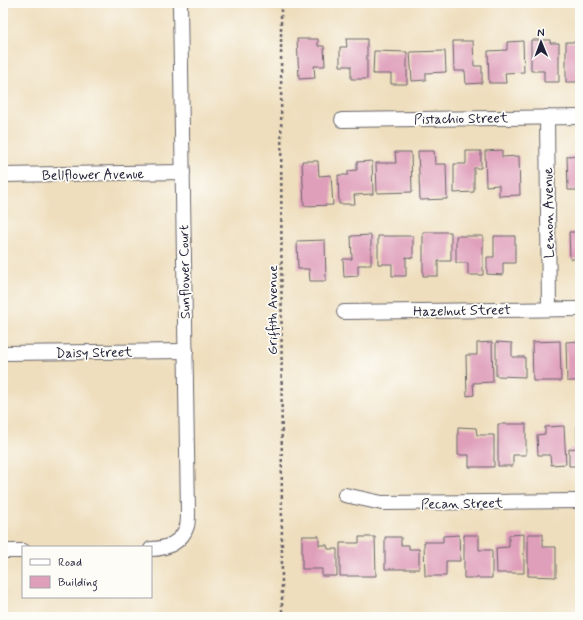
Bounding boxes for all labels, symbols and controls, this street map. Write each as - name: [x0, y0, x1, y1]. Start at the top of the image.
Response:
- north arrow: [521, 22, 561, 62]
- text: N: [537, 26, 545, 40]
- street label: Pistachio Street: [414, 109, 509, 129]
- street label: Bellflower Avenue: [42, 165, 145, 185]
- street label: Lemon Avenue: [539, 167, 559, 259]
- street label: Sunflower Court: [175, 225, 195, 319]
- street label: Griffith Avenue: [264, 265, 282, 355]
- street label: Hazelnut Street: [413, 301, 511, 321]
- street label: Daisy Street: [56, 343, 133, 363]
- street label: Pecan Street: [421, 494, 504, 514]
- legend: [22, 546, 152, 598]
- text: Road: [58, 555, 82, 571]
- text: Building: [58, 575, 98, 592]

